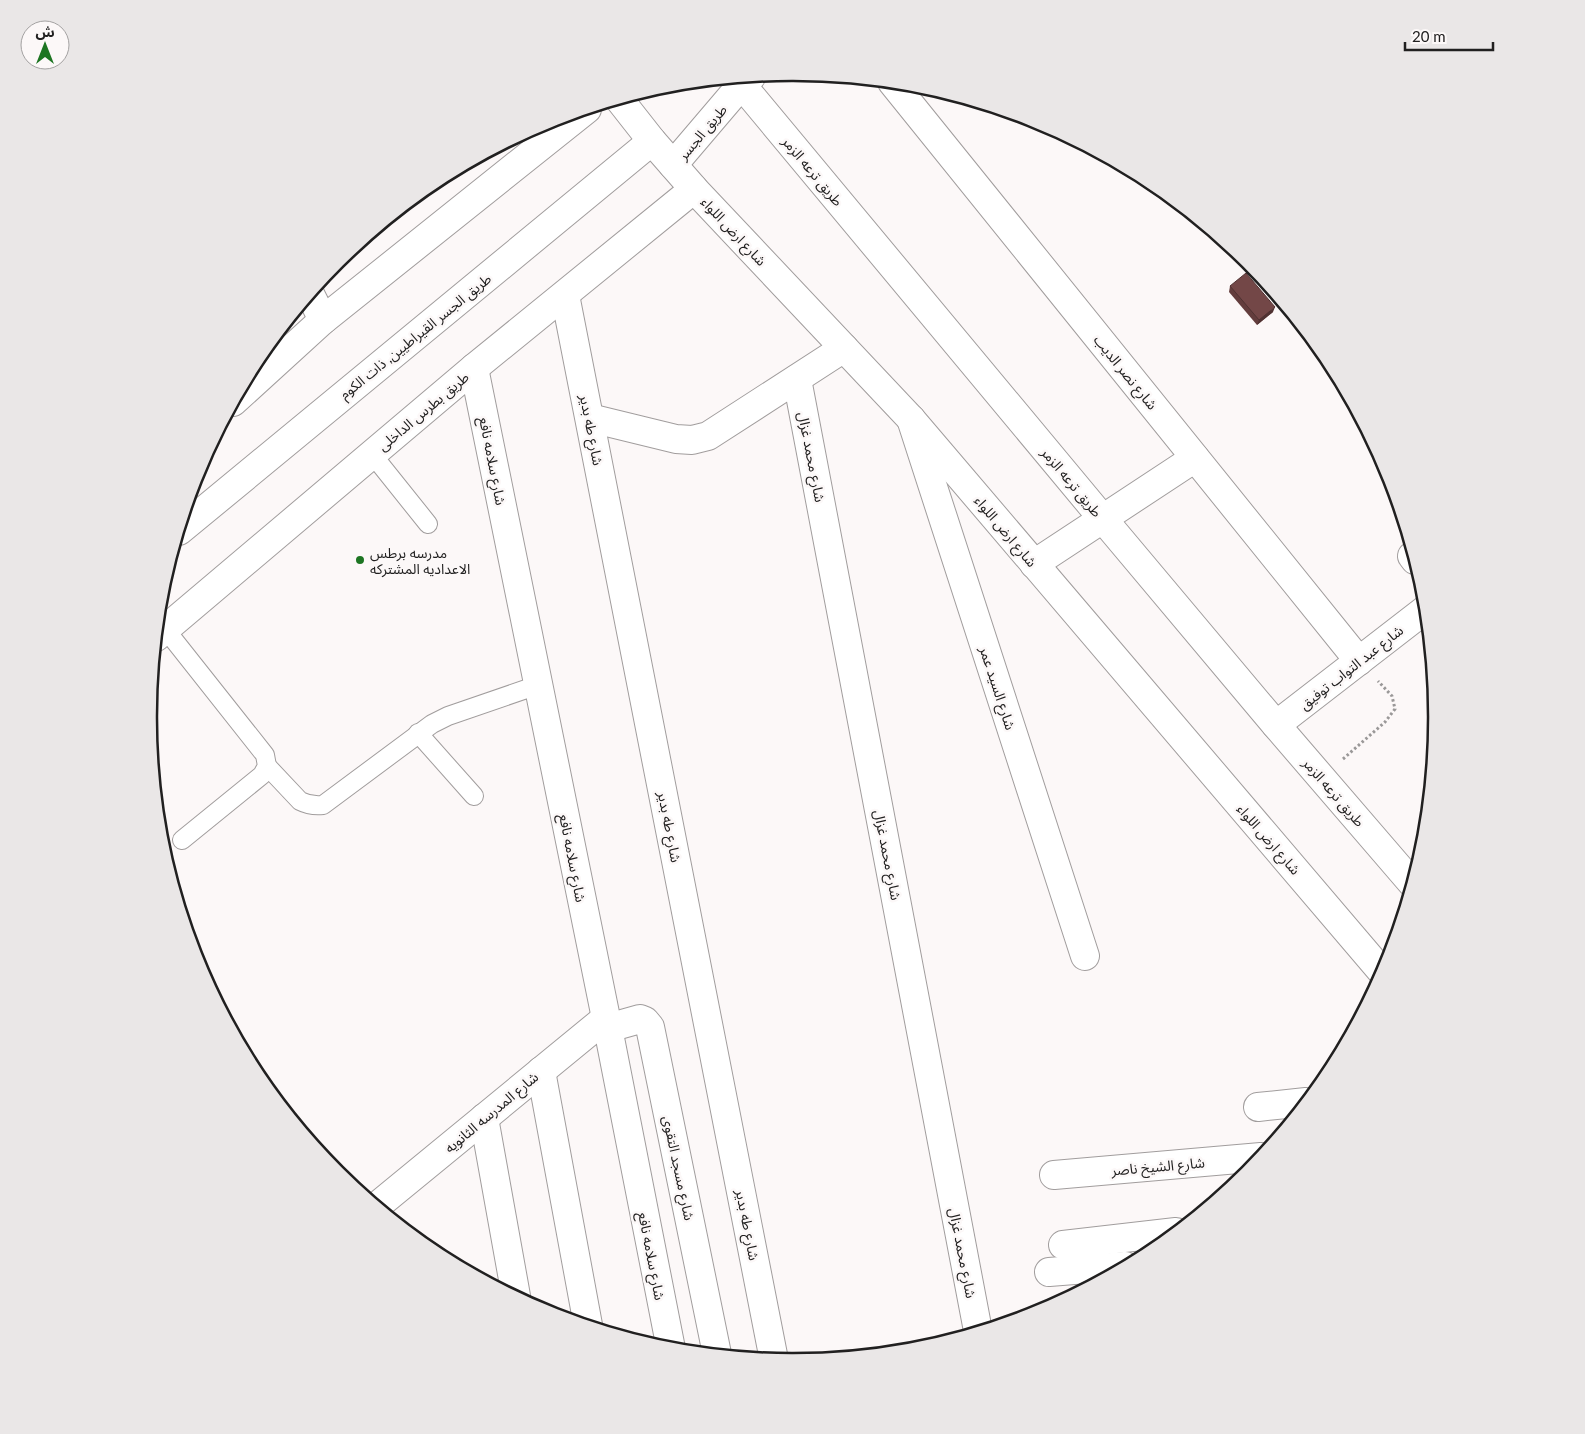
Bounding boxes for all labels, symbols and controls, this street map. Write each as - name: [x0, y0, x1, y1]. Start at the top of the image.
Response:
- north arrow: [20, 20, 70, 70]
- scale bar: [1405, 20, 1492, 52]
- text: ش: [35, 23, 55, 40]
- text: 20 m: [1412, 27, 1446, 45]
- street label: طريق الجسر: [673, 101, 732, 165]
- street label: طريق ترعه الزمر: [777, 132, 847, 210]
- street label: شارع ارض اللواء: [696, 193, 770, 271]
- street label: طريق الجسر القيراطيين, ذات الكوم: [336, 270, 496, 405]
- street label: شارع نصر الديب: [1088, 331, 1161, 415]
- street label: طريق بطرس الداخلى: [374, 368, 473, 456]
- street label: شارع طه بدير: [574, 392, 607, 467]
- street label: شارع محمد غزال: [792, 410, 829, 504]
- street label: شارع سلامه نافع: [473, 415, 510, 507]
- street label: طريق ترعه الزمر: [1036, 443, 1106, 521]
- street label: شارع ارض اللواء: [969, 492, 1041, 572]
- place label: مدرسه برطس الاعداديه المشتركه: [370, 544, 470, 578]
- marker: مدرسه برطس الاعداديه المشتركه: [354, 554, 366, 566]
- street label: شارع عبد التواب توفيق: [1296, 621, 1408, 715]
- street label: شارع السيد عمر: [973, 643, 1019, 733]
- street label: طريق ترعه الزمر: [1297, 753, 1368, 831]
- street label: شارع طه بدير: [652, 789, 685, 864]
- street label: شارع ارض اللواء: [1232, 800, 1304, 880]
- street label: شارع محمد غزال: [868, 808, 905, 902]
- street label: شارع سلامه نافع: [553, 812, 590, 904]
- street label: شارع المدرسه الثانويه: [441, 1068, 543, 1158]
- street label: شارع مسجد التقوى: [657, 1114, 698, 1222]
- street label: شارع الشيخ ناصر: [1110, 1153, 1206, 1182]
- street label: شارع طه بدير: [730, 1187, 763, 1262]
- street label: شارع محمد غزال: [943, 1206, 980, 1300]
- street label: شارع سلامه نافع: [632, 1210, 669, 1302]

